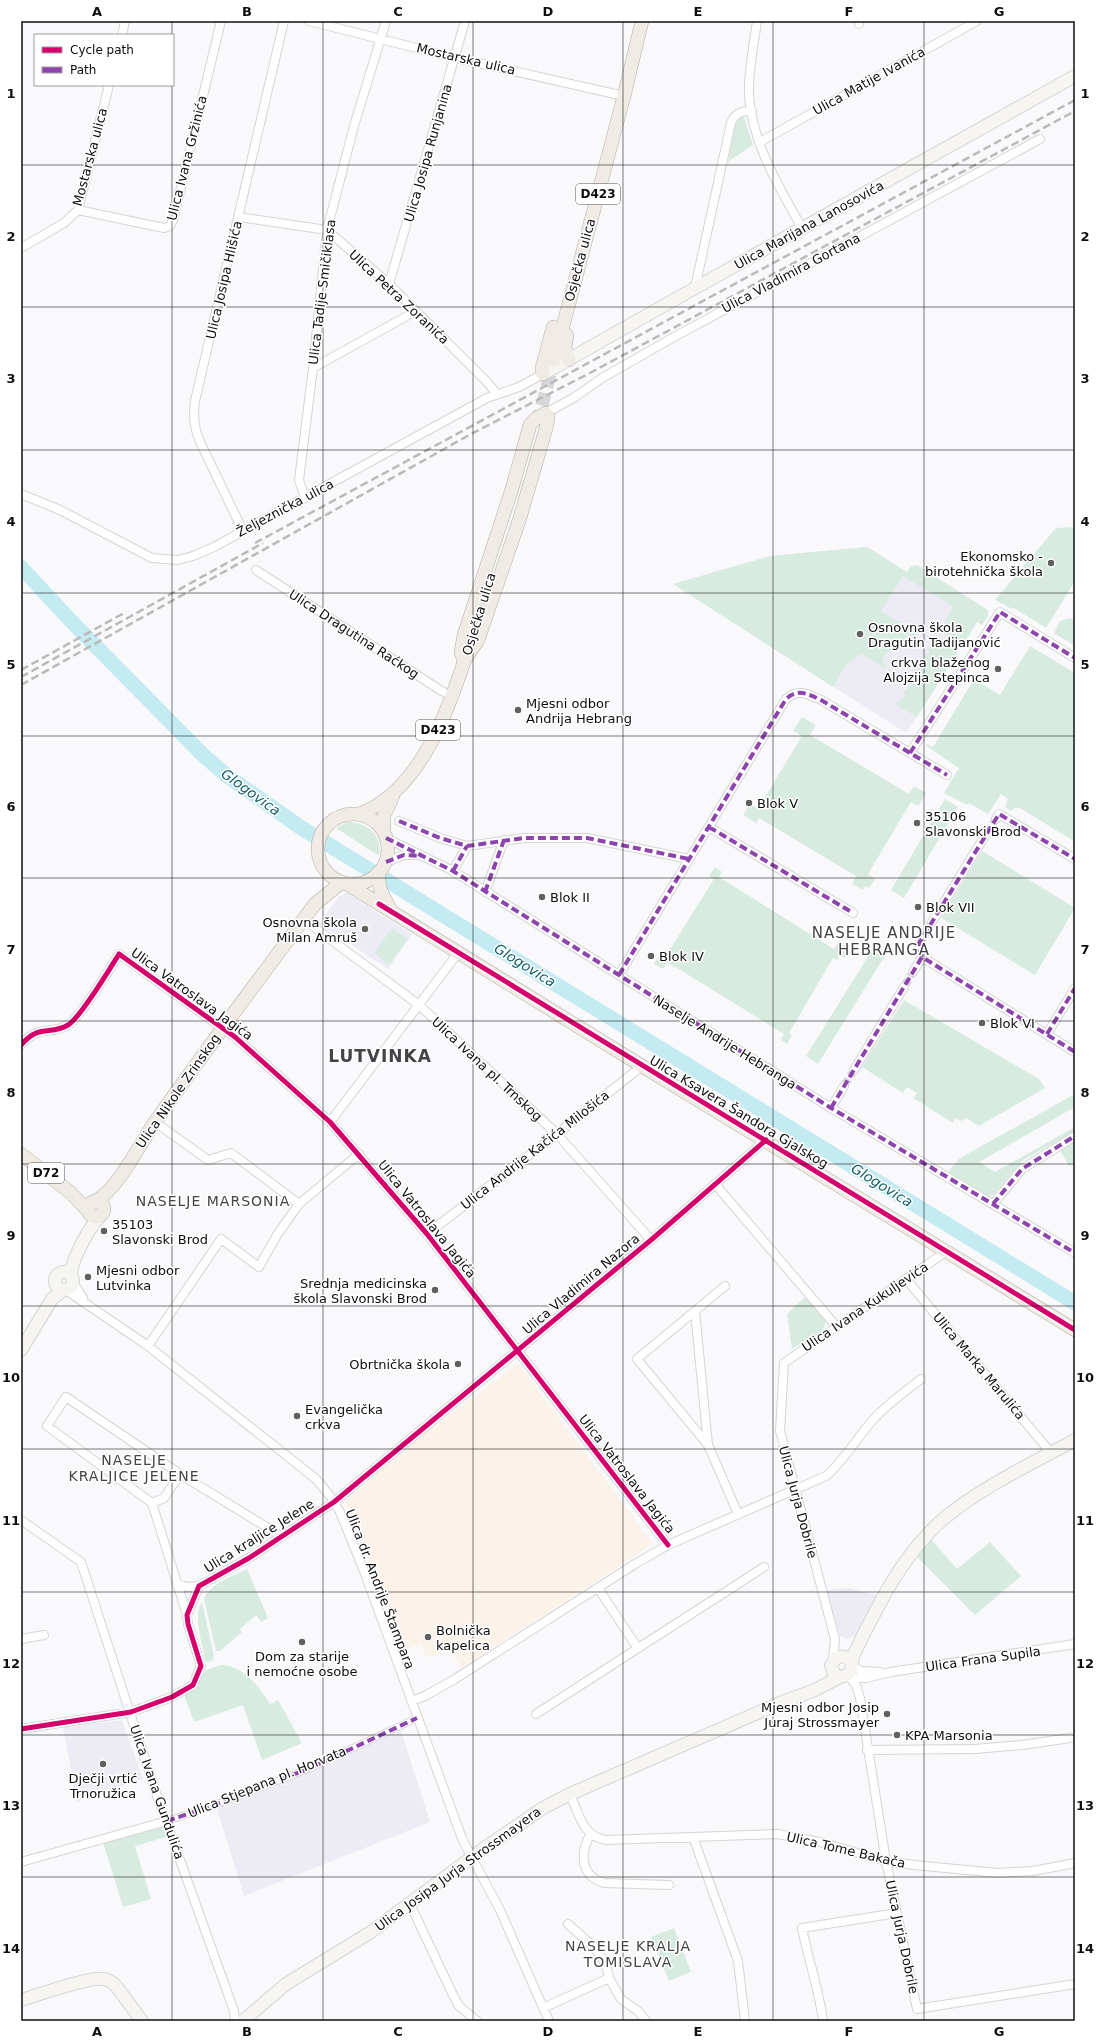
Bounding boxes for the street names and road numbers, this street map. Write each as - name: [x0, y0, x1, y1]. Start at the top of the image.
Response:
- street label: Mostarska ulica: [415, 40, 517, 78]
- street label: Ulica Matije Ivanića: [810, 44, 928, 118]
- street label: Ulica Josipa Runjanina: [401, 82, 455, 224]
- street label: Ulica Ivana Gržinića: [164, 94, 210, 222]
- street label: Mostarska ulica: [70, 106, 110, 208]
- street label: Ulica Marijana Lanosovića: [732, 178, 886, 272]
- road number: D423: [576, 184, 620, 204]
- street label: Osječka ulica: [562, 217, 598, 303]
- street label: Ulica Tadije Smičiklasa: [306, 218, 338, 366]
- street label: Ulica Josipa Hlišića: [203, 219, 245, 341]
- street label: Ulica Vladimira Gortana: [719, 230, 863, 316]
- street label: Ulica Petra Zoranića: [346, 247, 452, 347]
- street label: Željeznička ulica: [234, 476, 336, 540]
- street label: Osječka ulica: [459, 571, 499, 657]
- street label: Ulica Dragutina Raćkog: [286, 586, 422, 682]
- road number: D423: [416, 720, 460, 740]
- street label: Ulica Vatroslava Jagića: [128, 945, 256, 1043]
- street label: Naselje Andrije Hebranga: [651, 992, 799, 1092]
- street label: Ulica Ivana pl. Trnskog: [429, 1014, 545, 1124]
- street label: Ulica Nikole Zrinskog: [133, 1031, 223, 1151]
- street label: Ulica Ksavera Šandora Gjalskog: [647, 1053, 831, 1171]
- street label: Ulica Andrije Kačića Milošića: [458, 1087, 612, 1213]
- street label: Ulica Vatroslava Jagića: [375, 1157, 479, 1281]
- road number: D72: [28, 1163, 64, 1183]
- street label: Ulica Vladimira Nazora: [520, 1231, 642, 1337]
- street label: Ulica Ivana Kukuljevića: [799, 1259, 931, 1355]
- street label: Ulica Marka Marulića: [930, 1309, 1028, 1423]
- street label: Ulica Vatroslava Jagića: [576, 1412, 678, 1536]
- street label: Ulica Jurja Dobrile: [776, 1444, 820, 1560]
- street label: Ulica kraljice Jelene: [201, 1496, 317, 1576]
- street label: Ulica dr. Andrije Štampara: [342, 1507, 418, 1671]
- street label: Ulica Frana Supila: [924, 1643, 1042, 1675]
- street label: Ulica Ivana Gundulića: [127, 1723, 187, 1861]
- street label: Ulica Stjepana pl. Horvata: [186, 1743, 348, 1821]
- street label: Ulica Josipa Jurja Strossmayera: [372, 1804, 544, 1934]
- street label: Ulica Tome Bakača: [785, 1829, 907, 1871]
- street label: Ulica Jurja Dobrile: [883, 1879, 921, 1995]

